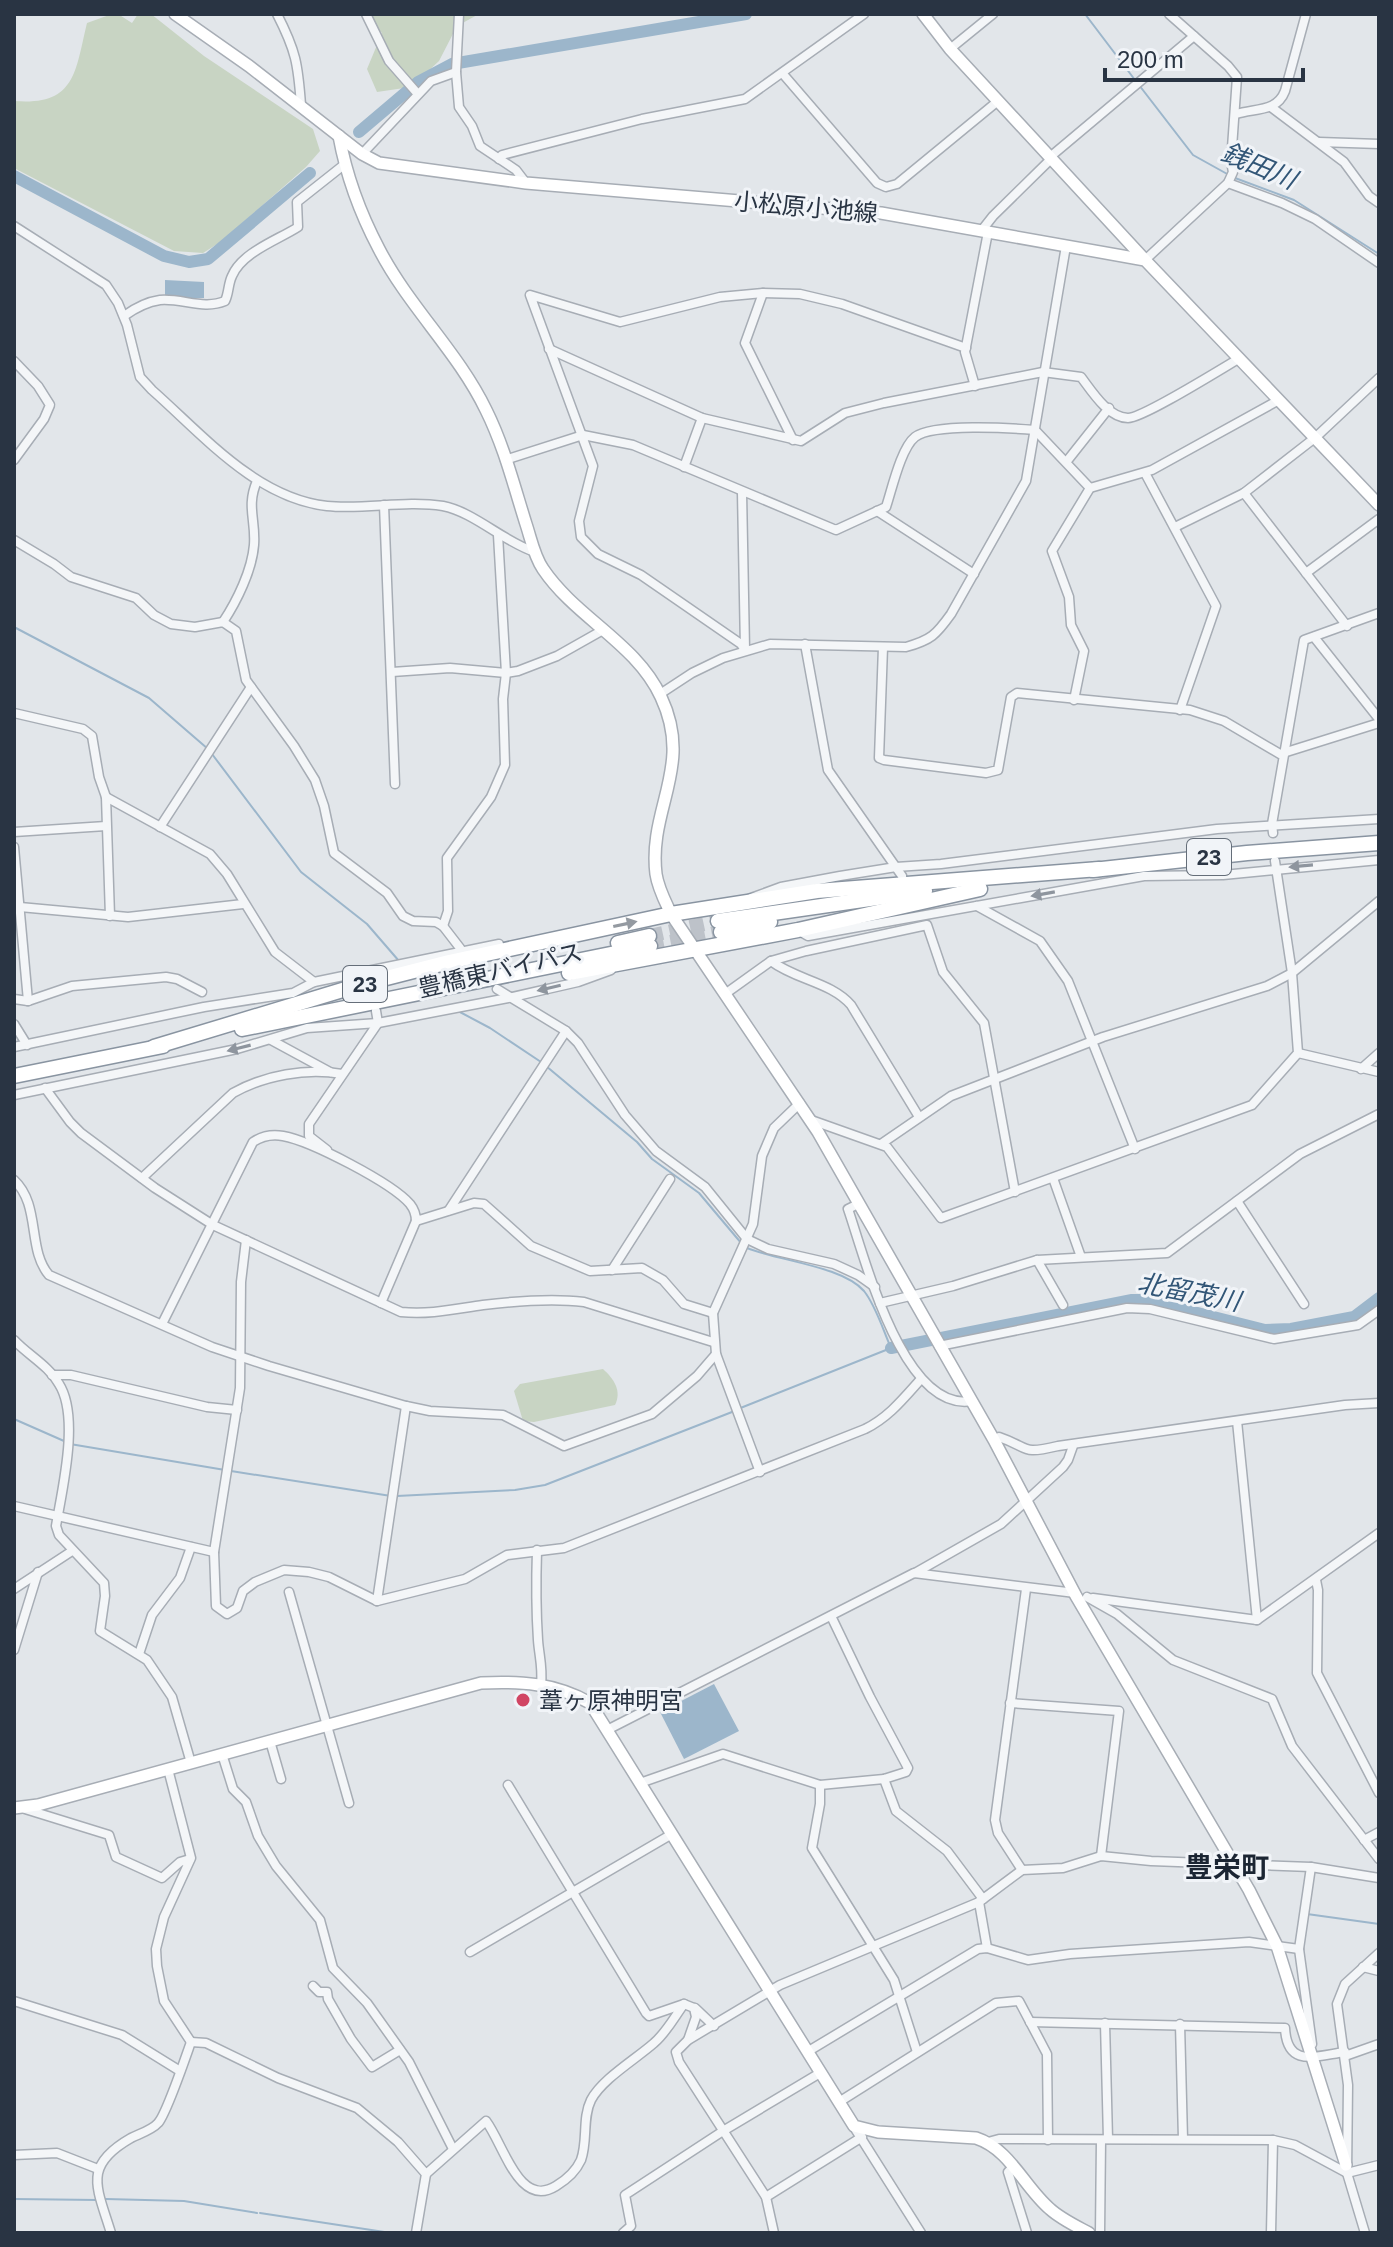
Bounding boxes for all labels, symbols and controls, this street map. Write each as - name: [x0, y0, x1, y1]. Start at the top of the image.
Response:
- scale bar: [1105, 32, 1303, 82]
- text: 200 m: [1117, 46, 1184, 73]
- water label: 銭田川: [1217, 137, 1304, 196]
- street label: 小松原小池線: [733, 187, 879, 227]
- road number: 23: [1187, 839, 1231, 875]
- one-way arrow: [1288, 860, 1313, 873]
- one-way arrow: [1031, 888, 1056, 900]
- one-way arrow: [613, 917, 638, 930]
- street label: 豊橋東バイパス: [415, 938, 585, 1002]
- road number: 23: [343, 966, 387, 1002]
- one-way arrow: [536, 982, 561, 995]
- one-way arrow: [227, 1042, 252, 1054]
- water label: 北留茂川: [1135, 1267, 1246, 1317]
- place label: 葦ヶ原神明宮: [539, 1687, 683, 1714]
- marker: 葦ヶ原神明宮: [514, 1691, 532, 1709]
- district label: 豊栄町: [1185, 1852, 1269, 1883]

